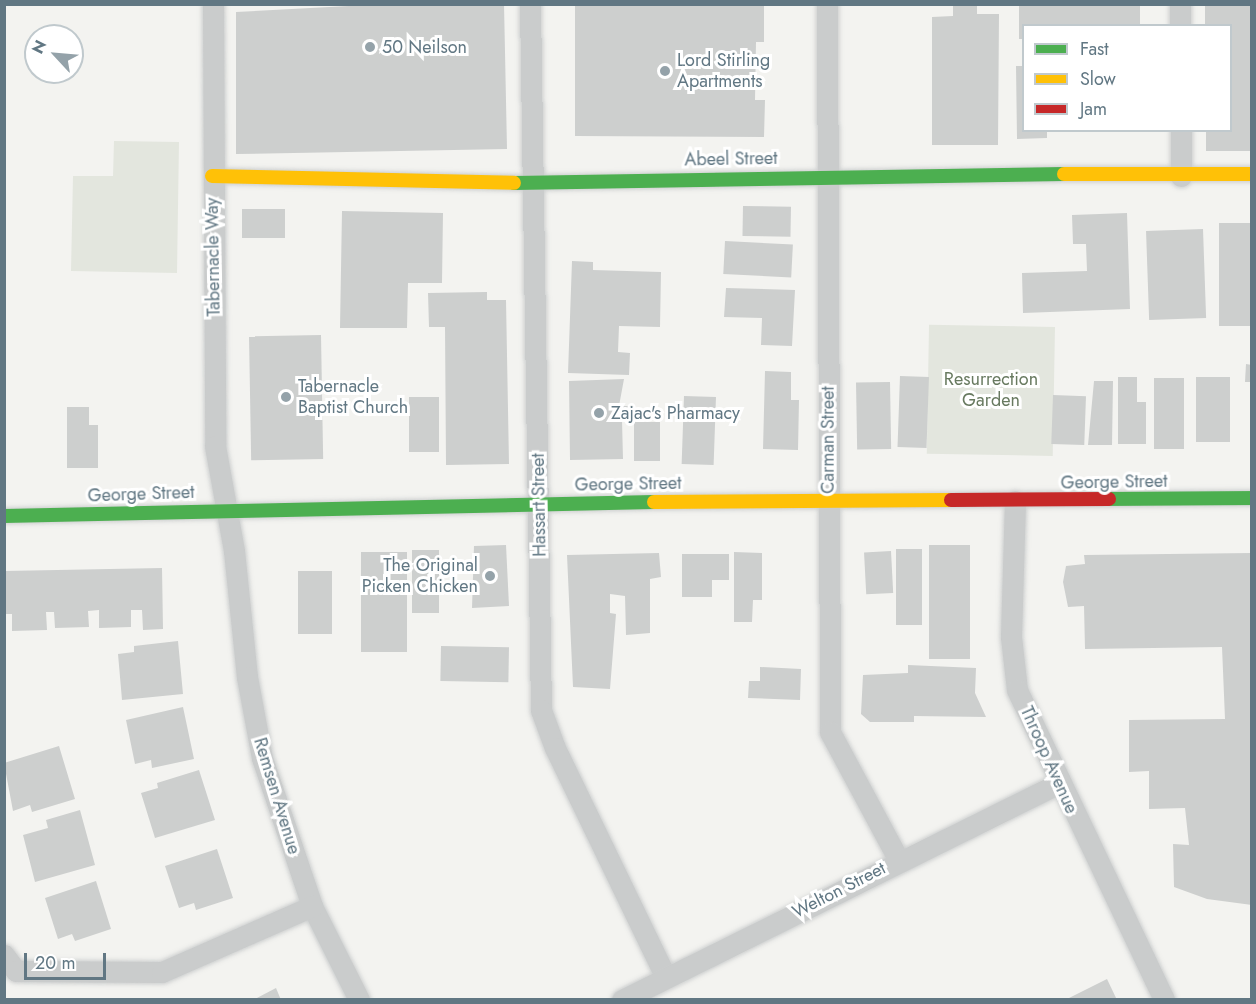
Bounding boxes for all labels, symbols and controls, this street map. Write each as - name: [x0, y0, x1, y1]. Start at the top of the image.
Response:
- north arrow: [24, 24, 84, 84]
- legend: [1022, 24, 1232, 132]
- text: N: [26, 36, 52, 58]
- place label: 50 Neilson: [382, 36, 467, 58]
- text: Fast: [1080, 36, 1109, 62]
- marker: 50 Neilson: [363, 40, 377, 54]
- place label: Lord Stirling Apartments: [677, 50, 770, 92]
- marker: Lord Stirling Apartments: [658, 64, 672, 78]
- text: Slow: [1080, 66, 1116, 92]
- text: Jam: [1080, 96, 1107, 122]
- street label: Abeel Street: [684, 147, 778, 171]
- street label: Tabernacle Way: [201, 197, 225, 317]
- park label: Resurrection Garden: [944, 369, 1038, 412]
- place label: Tabernacle Baptist Church: [298, 376, 408, 418]
- street label: Carman Street: [817, 386, 839, 494]
- marker: Tabernacle Baptist Church: [279, 390, 293, 404]
- place label: Zajac's Pharmacy: [611, 402, 740, 424]
- marker: Zajac's Pharmacy: [592, 406, 606, 420]
- street label: Hassart Street: [527, 453, 551, 557]
- street label: George Street: [1060, 470, 1168, 494]
- street label: George Street: [574, 472, 682, 496]
- street label: George Street: [87, 481, 195, 507]
- place label: The Original Picken Chicken: [362, 555, 478, 598]
- marker: The Original Picken Chicken: [483, 569, 497, 583]
- street label: Throop Avenue: [1016, 703, 1082, 817]
- street label: Remsen Avenue: [249, 735, 305, 857]
- street label: Welton Street: [789, 857, 889, 923]
- scale bar: [27, 941, 110, 979]
- text: 20 m: [35, 950, 75, 976]

